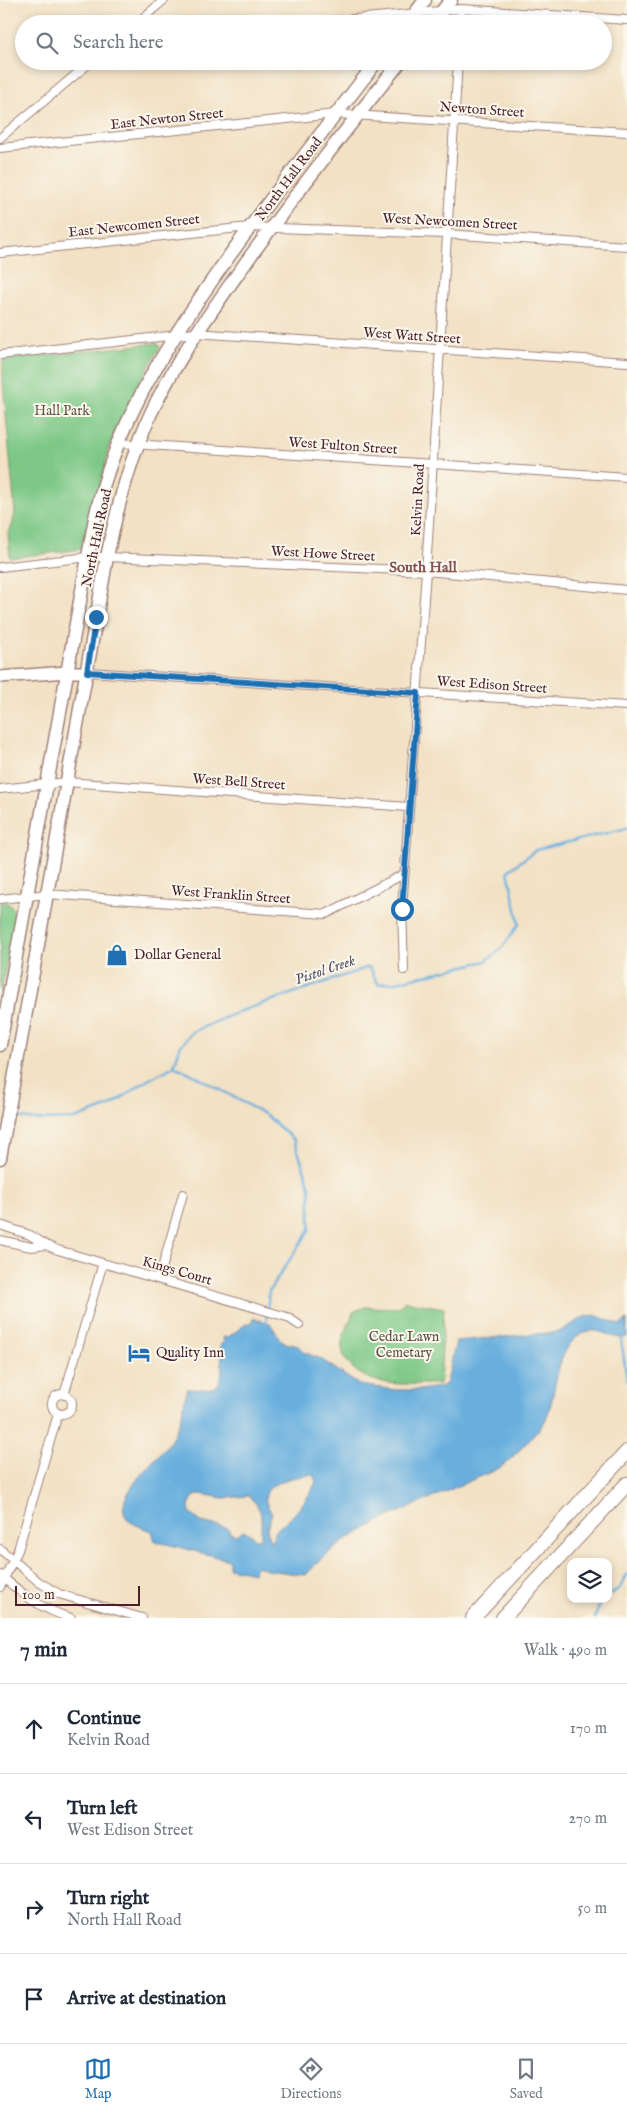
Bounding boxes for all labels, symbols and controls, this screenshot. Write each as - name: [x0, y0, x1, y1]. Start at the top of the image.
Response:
- search box: [15, 15, 612, 70]
- icon: search: [33, 29, 61, 57]
- text: Search here: [73, 31, 164, 55]
- street label: Newton Street: [439, 98, 525, 122]
- street label: East Newton Street: [110, 104, 225, 134]
- street label: North Hall Road: [252, 133, 327, 224]
- street label: West Newcomen Street: [382, 209, 518, 235]
- street label: East Newcomen Street: [67, 210, 201, 242]
- street label: West Watt Street: [363, 324, 462, 348]
- park label: Hall Park: [34, 402, 90, 420]
- street label: West Fulton Street: [288, 433, 398, 459]
- street label: Kelvin Road: [407, 463, 429, 537]
- street label: North Hall Road: [78, 487, 116, 589]
- street label: West Howe Street: [270, 542, 376, 566]
- district label: South Hall: [389, 558, 458, 577]
- route end: [85, 606, 108, 629]
- street label: West Edison Street: [436, 672, 548, 698]
- street label: West Bell Street: [192, 770, 286, 794]
- street label: West Franklin Street: [171, 882, 291, 908]
- route start: [391, 898, 414, 921]
- shop icon: Dollar General: [104, 942, 130, 968]
- place label: Dollar General: [134, 946, 221, 964]
- water label: Pistol Creek: [292, 951, 358, 989]
- street label: Kings Court: [140, 1252, 214, 1290]
- park label: Cedar Lawn Cemetary: [369, 1328, 440, 1362]
- hotel icon: Quality Inn: [126, 1340, 152, 1366]
- place label: Quality Inn: [156, 1344, 225, 1362]
- map controls: [567, 1558, 612, 1603]
- button: layers: [567, 1558, 612, 1603]
- scale bar: [15, 1583, 140, 1606]
- text: 100 m: [22, 1586, 55, 1604]
- text: 7 min: [20, 1637, 67, 1664]
- text: Walk · 490 m: [524, 1641, 607, 1661]
- text: Continue: [67, 1707, 141, 1731]
- icon: ahead: [20, 1715, 48, 1743]
- text: 170 m: [570, 1719, 607, 1739]
- text: Kelvin Road: [67, 1731, 150, 1751]
- text: Turn left: [67, 1797, 138, 1821]
- icon: left: [20, 1805, 48, 1833]
- text: 270 m: [568, 1809, 607, 1829]
- text: West Edison Street: [67, 1821, 193, 1841]
- text: Turn right: [67, 1887, 149, 1911]
- icon: right: [20, 1895, 48, 1923]
- text: 50 m: [578, 1899, 607, 1919]
- text: North Hall Road: [67, 1911, 181, 1931]
- icon: arrive: [20, 1985, 48, 2013]
- text: Arrive at destination: [67, 1987, 226, 2011]
- tab: Map: [84, 2055, 112, 2103]
- tab: Directions: [280, 2055, 341, 2103]
- tab: Saved: [510, 2055, 543, 2103]

